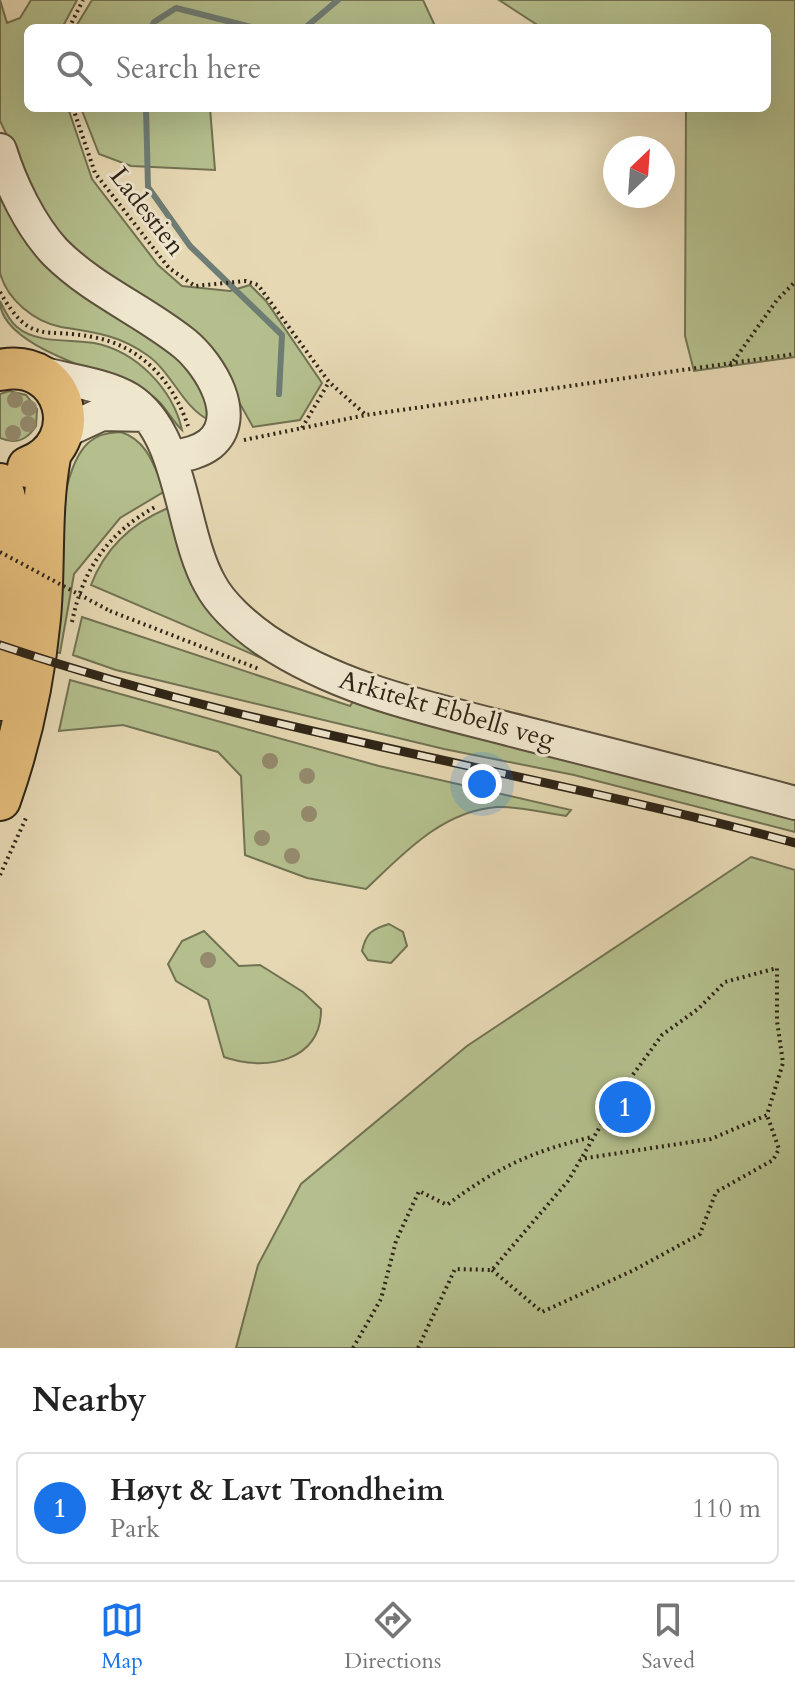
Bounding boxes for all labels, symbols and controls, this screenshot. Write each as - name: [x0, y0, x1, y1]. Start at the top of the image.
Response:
- search box: [24, 24, 771, 112]
- icon: search: [52, 46, 96, 90]
- text: Search here: [116, 48, 261, 89]
- north arrow: [603, 136, 675, 208]
- street label: Ladestien: [102, 160, 193, 263]
- street label: Arkitekt Ebbells veg: [335, 662, 559, 757]
- your location: [462, 764, 502, 804]
- pin: 1: [599, 1077, 651, 1137]
- text: Nearby: [32, 1377, 147, 1423]
- text: Høyt & Lavt Trondheim: [110, 1470, 444, 1511]
- text: 1: [53, 1491, 67, 1526]
- text: 110 m: [692, 1491, 761, 1526]
- text: Park: [110, 1511, 160, 1546]
- tab: Map: [100, 1598, 144, 1676]
- tab: Directions: [344, 1598, 441, 1676]
- tab: Saved: [642, 1598, 695, 1676]

